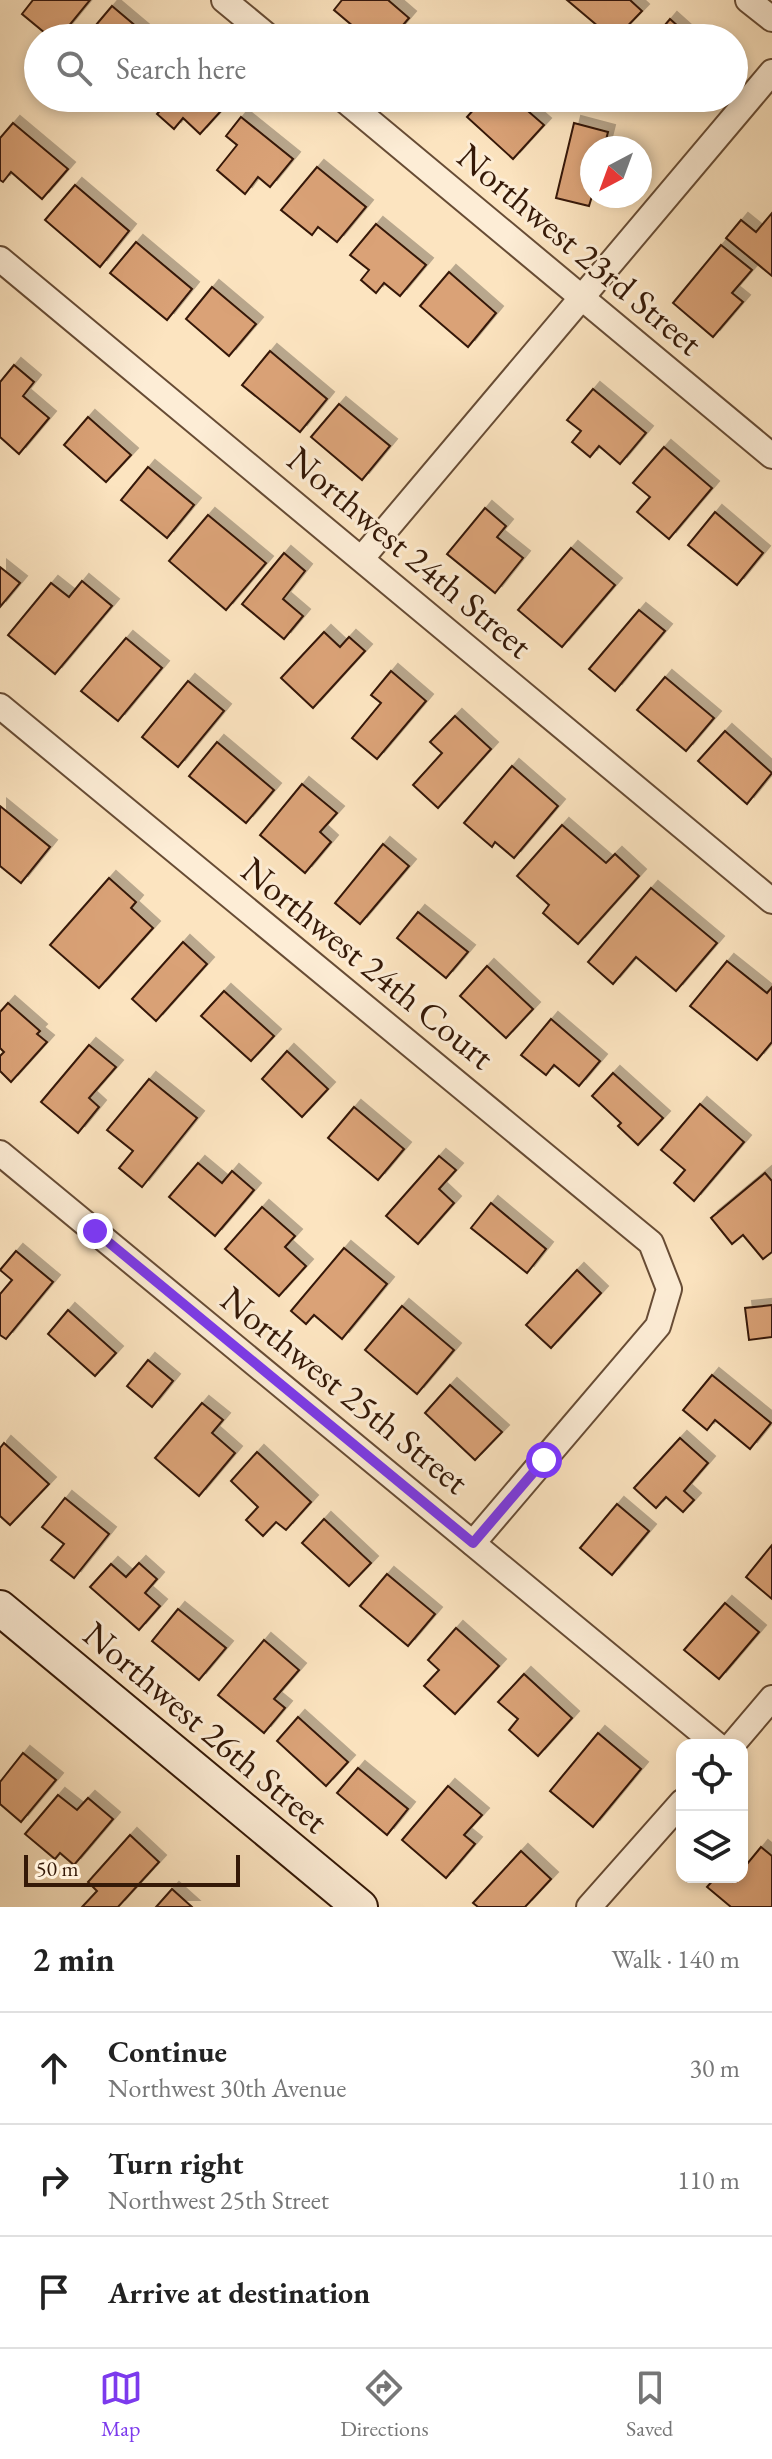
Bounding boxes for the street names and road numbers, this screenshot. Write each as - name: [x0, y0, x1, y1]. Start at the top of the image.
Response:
- street label: Northwest 23rd Street: [448, 133, 713, 366]
- street label: Northwest 24th Street: [278, 436, 543, 669]
- street label: Northwest 24th Court: [232, 846, 505, 1080]
- street label: Northwest 25th Street: [211, 1275, 479, 1505]
- street label: Northwest 26th Street: [74, 1611, 339, 1844]

